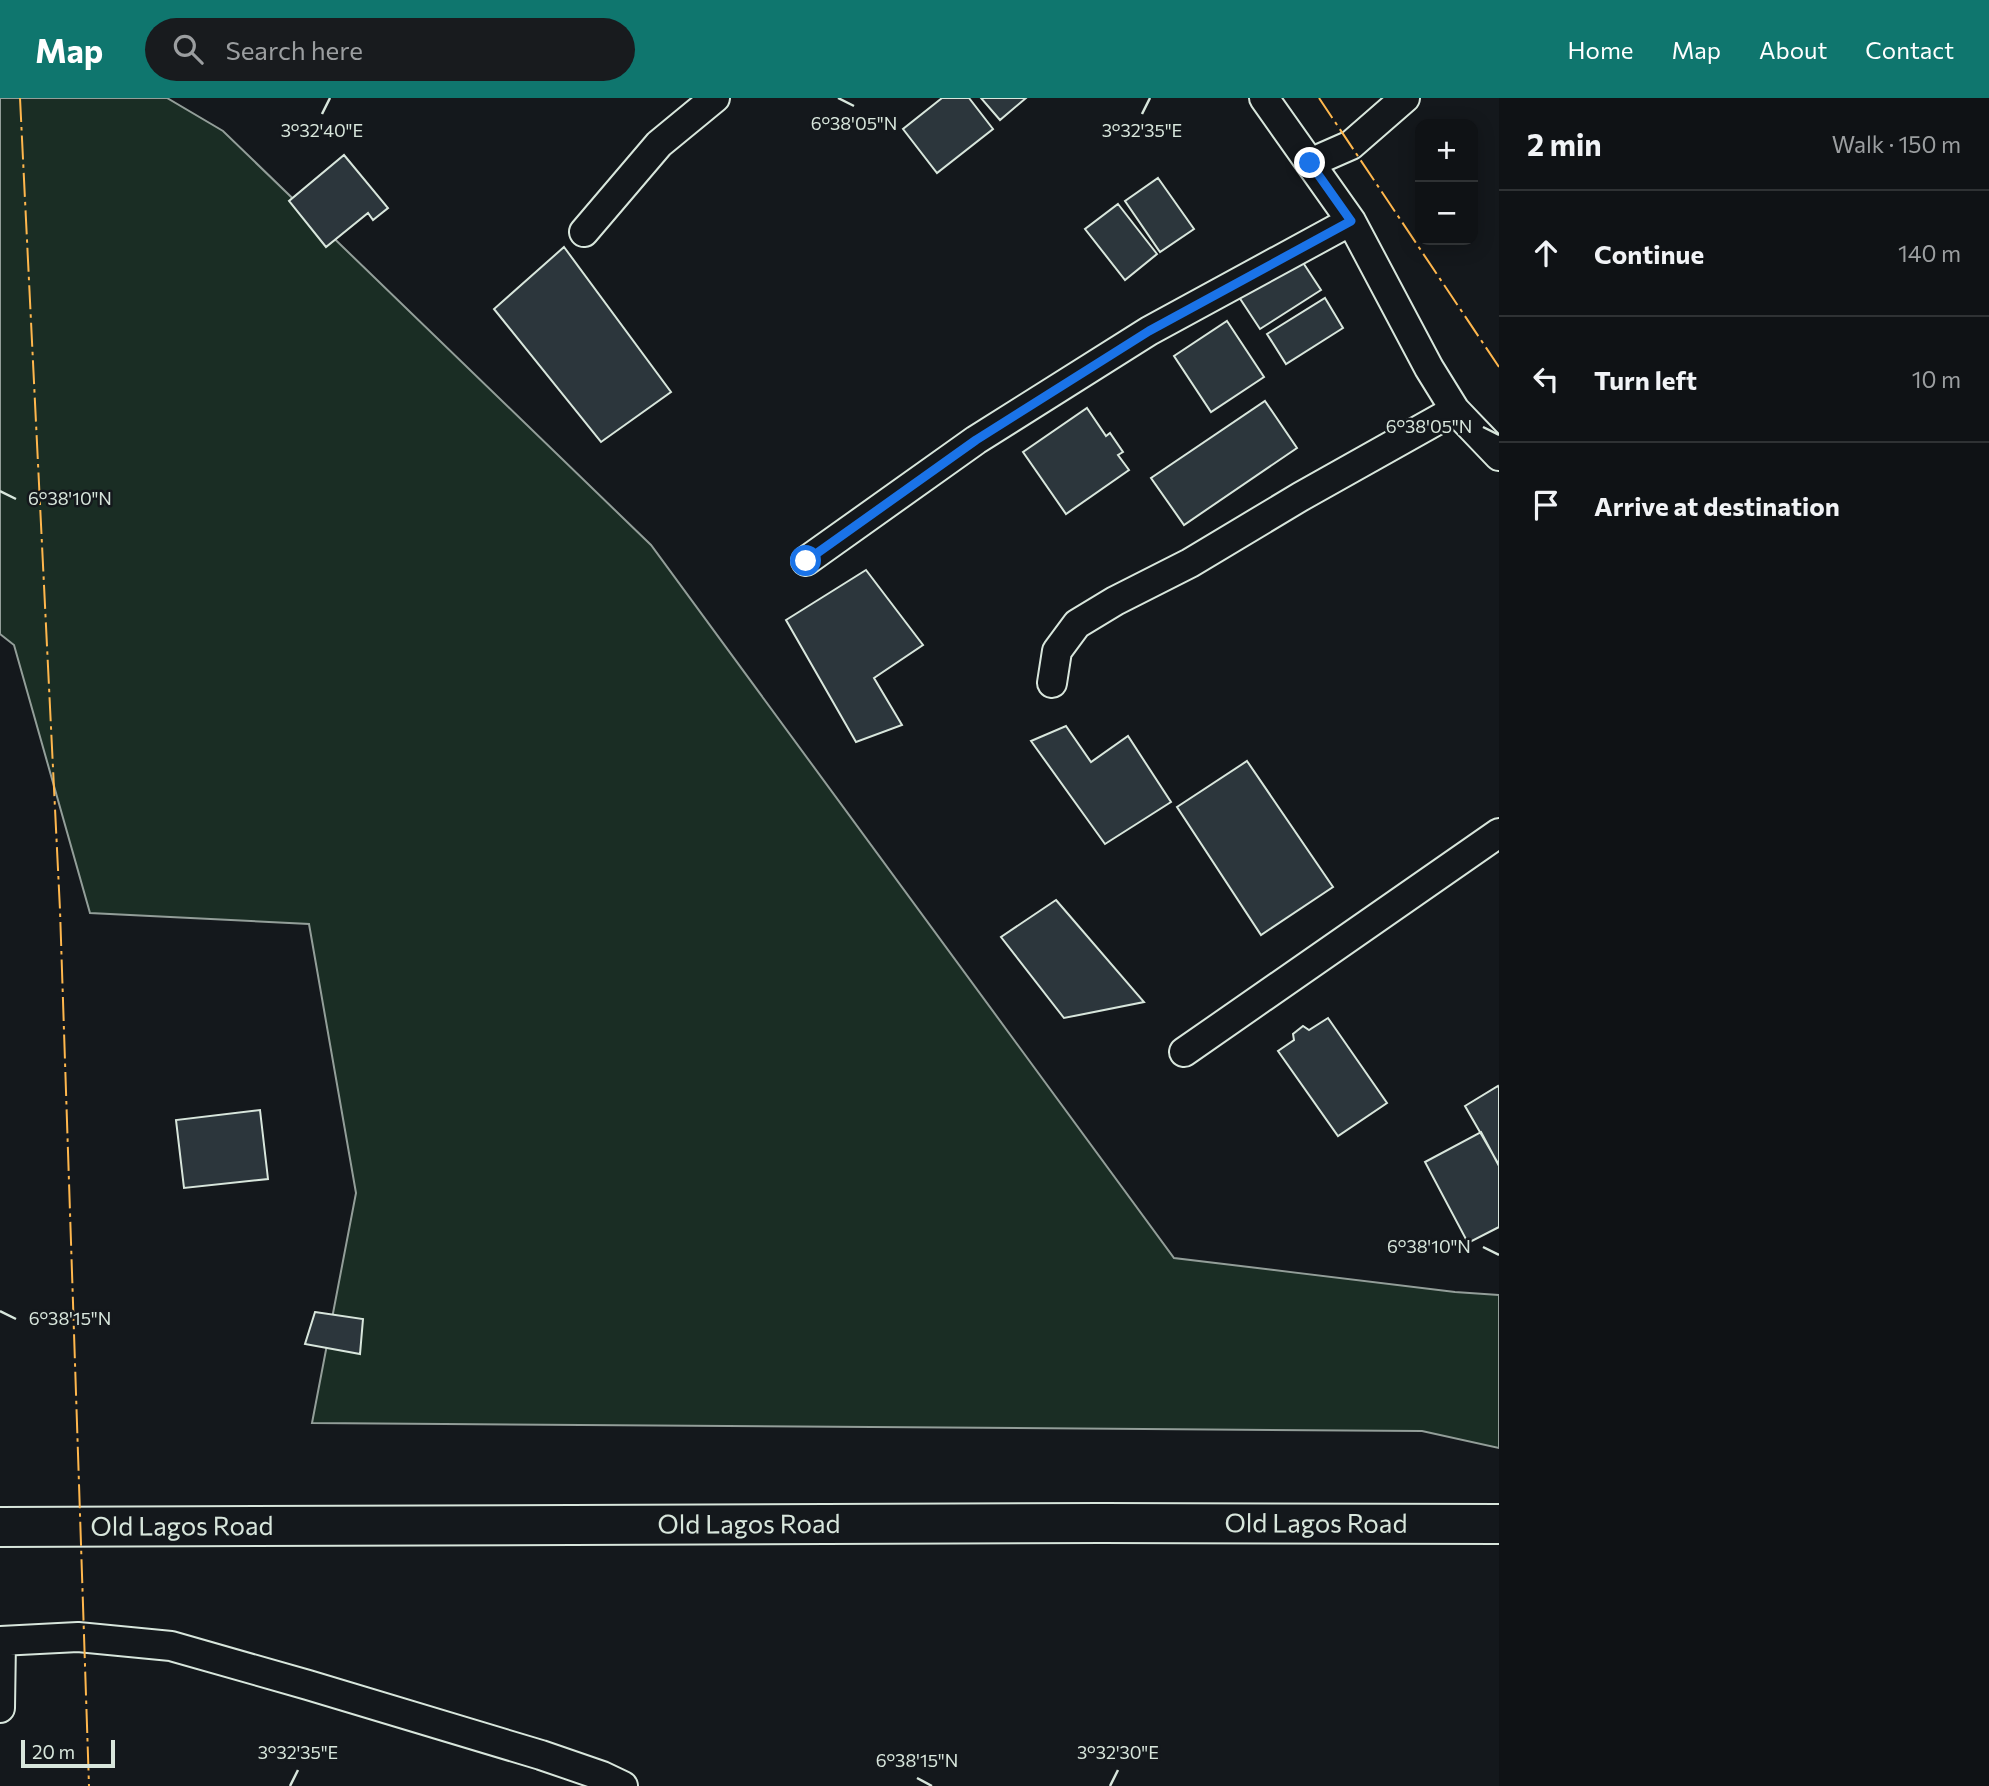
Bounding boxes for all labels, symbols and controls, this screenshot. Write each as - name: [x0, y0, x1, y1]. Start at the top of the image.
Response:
- search box: [145, 18, 635, 81]
- text: Map: [35, 29, 103, 70]
- icon: search: [169, 30, 207, 68]
- text: Search here: [225, 34, 363, 65]
- text: Home: [1568, 35, 1634, 64]
- text: Map: [1672, 35, 1721, 64]
- text: About: [1759, 35, 1827, 64]
- text: Contact: [1865, 35, 1954, 64]
- text: 6°38'05"N: [811, 112, 897, 134]
- text: 3°32'40"E: [281, 119, 363, 141]
- text: 3°32'35"E: [1102, 119, 1182, 141]
- map controls: [1415, 119, 1478, 245]
- button: +: [1415, 119, 1478, 182]
- text: 2 min: [1527, 125, 1602, 162]
- text: Walk · 150 m: [1832, 130, 1961, 158]
- route end: [1294, 147, 1325, 178]
- button: −: [1415, 182, 1478, 245]
- icon: ahead: [1527, 234, 1565, 272]
- text: Continue: [1594, 238, 1704, 269]
- text: 140 m: [1898, 239, 1961, 267]
- icon: left: [1527, 360, 1565, 398]
- text: Turn left: [1594, 364, 1697, 395]
- text: 10 m: [1912, 365, 1961, 393]
- text: 6°38'05"N: [1386, 415, 1472, 437]
- icon: arrive: [1527, 486, 1565, 524]
- text: 6°38'10"N: [28, 487, 112, 509]
- text: Arrive at destination: [1594, 490, 1840, 521]
- route start: [790, 545, 821, 576]
- text: 6°38'10"N: [1387, 1235, 1471, 1257]
- text: 6°38'15"N: [29, 1307, 111, 1329]
- street label: Old Lagos Road: [1224, 1506, 1408, 1538]
- street label: Old Lagos Road: [657, 1507, 841, 1539]
- street label: Old Lagos Road: [90, 1509, 274, 1541]
- scale bar: [21, 1737, 116, 1769]
- text: 20 m: [32, 1740, 75, 1763]
- text: 3°32'35"E: [258, 1741, 338, 1763]
- text: 3°32'30"E: [1077, 1741, 1159, 1763]
- text: 6°38'15"N: [876, 1749, 958, 1771]

